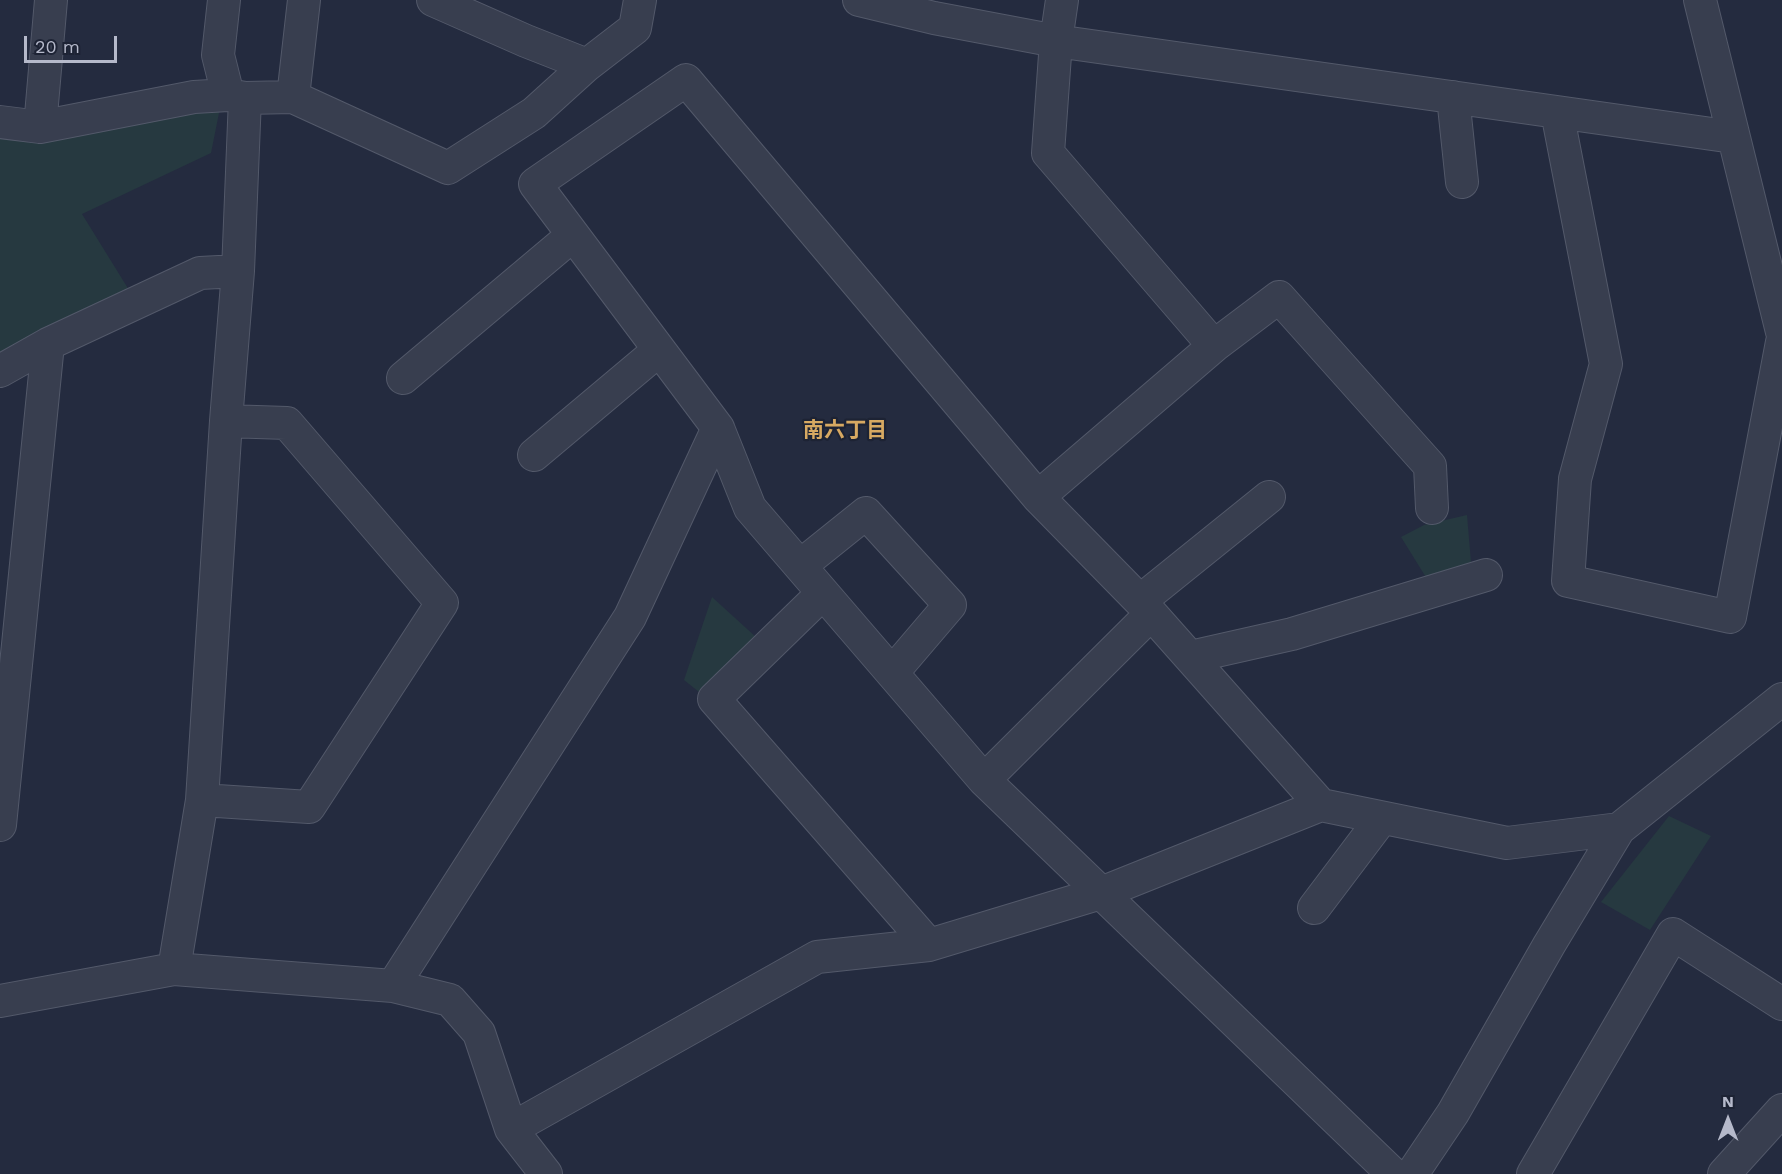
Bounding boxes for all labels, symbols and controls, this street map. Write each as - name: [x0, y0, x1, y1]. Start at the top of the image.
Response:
- scale bar: [27, 24, 120, 62]
- text: 20 m: [35, 36, 80, 57]
- district label: 南六丁目: [803, 418, 887, 444]
- north arrow: [1698, 1090, 1758, 1150]
- text: N: [1722, 1092, 1734, 1111]

